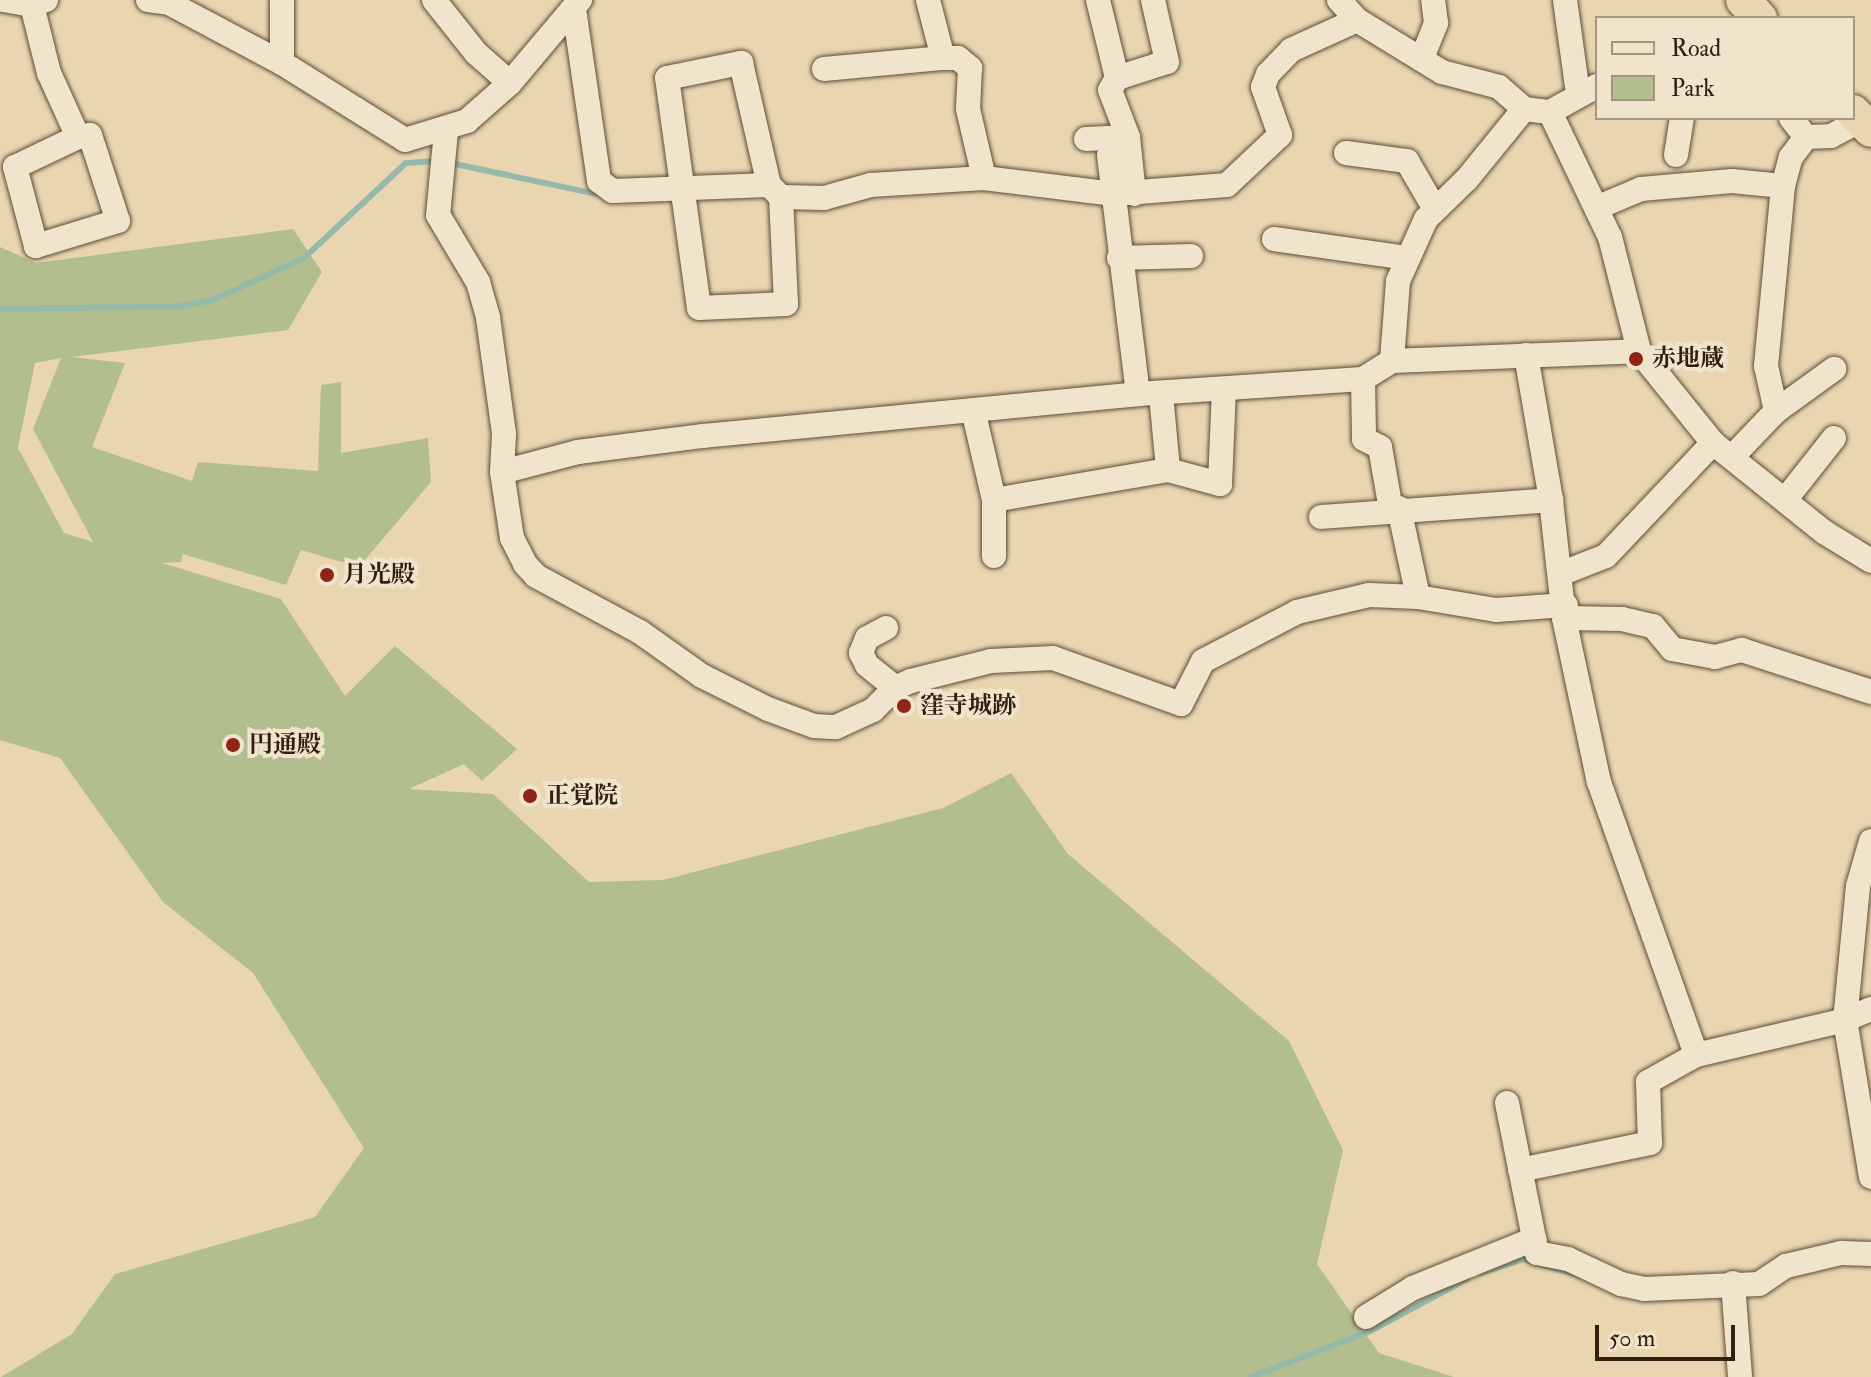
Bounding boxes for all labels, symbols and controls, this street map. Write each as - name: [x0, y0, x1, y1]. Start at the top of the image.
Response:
- legend: [1595, 16, 1855, 120]
- text: Road: [1671, 33, 1721, 64]
- text: Park: [1671, 73, 1715, 104]
- place label: 赤地蔵: [1652, 345, 1724, 373]
- marker: 赤地蔵: [1627, 350, 1645, 368]
- place label: 月光殿: [343, 561, 415, 589]
- marker: 月光殿: [318, 566, 336, 584]
- place label: 窪寺城跡: [920, 692, 1016, 720]
- marker: 窪寺城跡: [895, 697, 913, 715]
- place label: 円通殿: [249, 731, 321, 759]
- marker: 円通殿: [224, 736, 242, 754]
- place label: 正覚院: [546, 782, 618, 810]
- marker: 正覚院: [521, 787, 539, 805]
- scale bar: [1599, 1309, 1739, 1359]
- text: 50 m: [1609, 1323, 1655, 1354]

